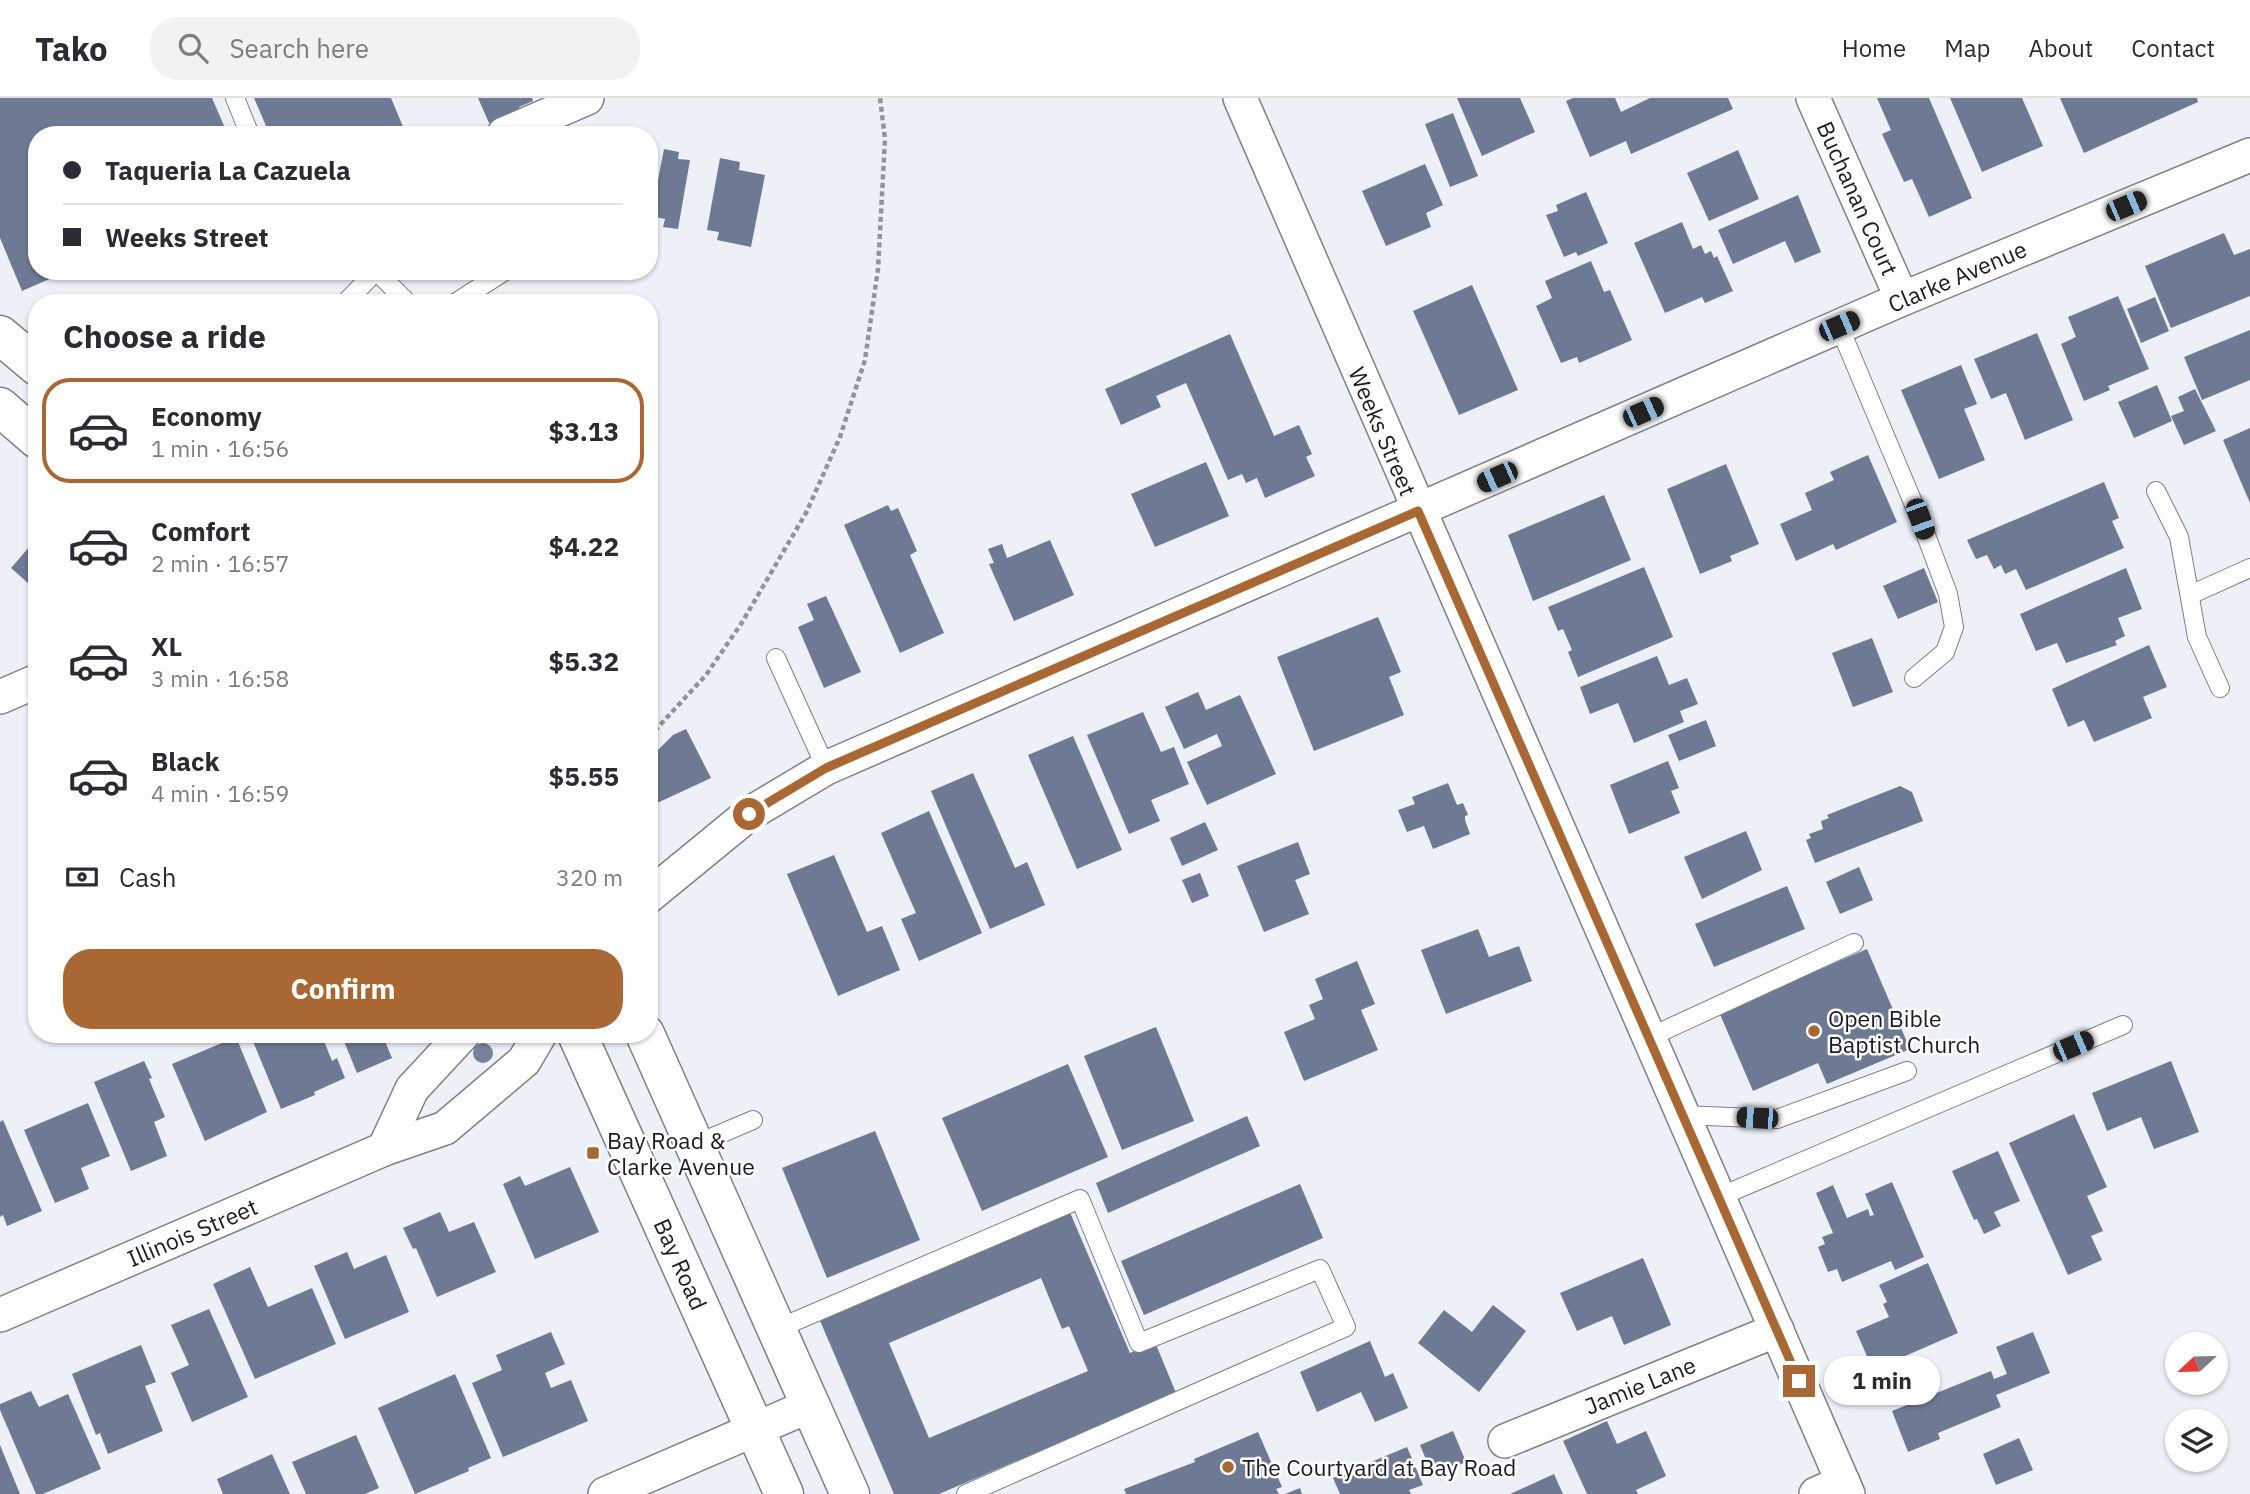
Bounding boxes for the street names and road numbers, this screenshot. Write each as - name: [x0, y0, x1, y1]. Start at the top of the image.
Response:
- street label: Buchanan Court: [1811, 116, 1905, 280]
- street label: Clarke Avenue: [1883, 233, 2031, 319]
- street label: Weeks Street: [1342, 362, 1424, 500]
- street label: Illinois Street: [122, 1191, 262, 1273]
- street label: Bay Road: [648, 1214, 714, 1314]
- street label: Jamie Lane: [1580, 1349, 1700, 1421]

